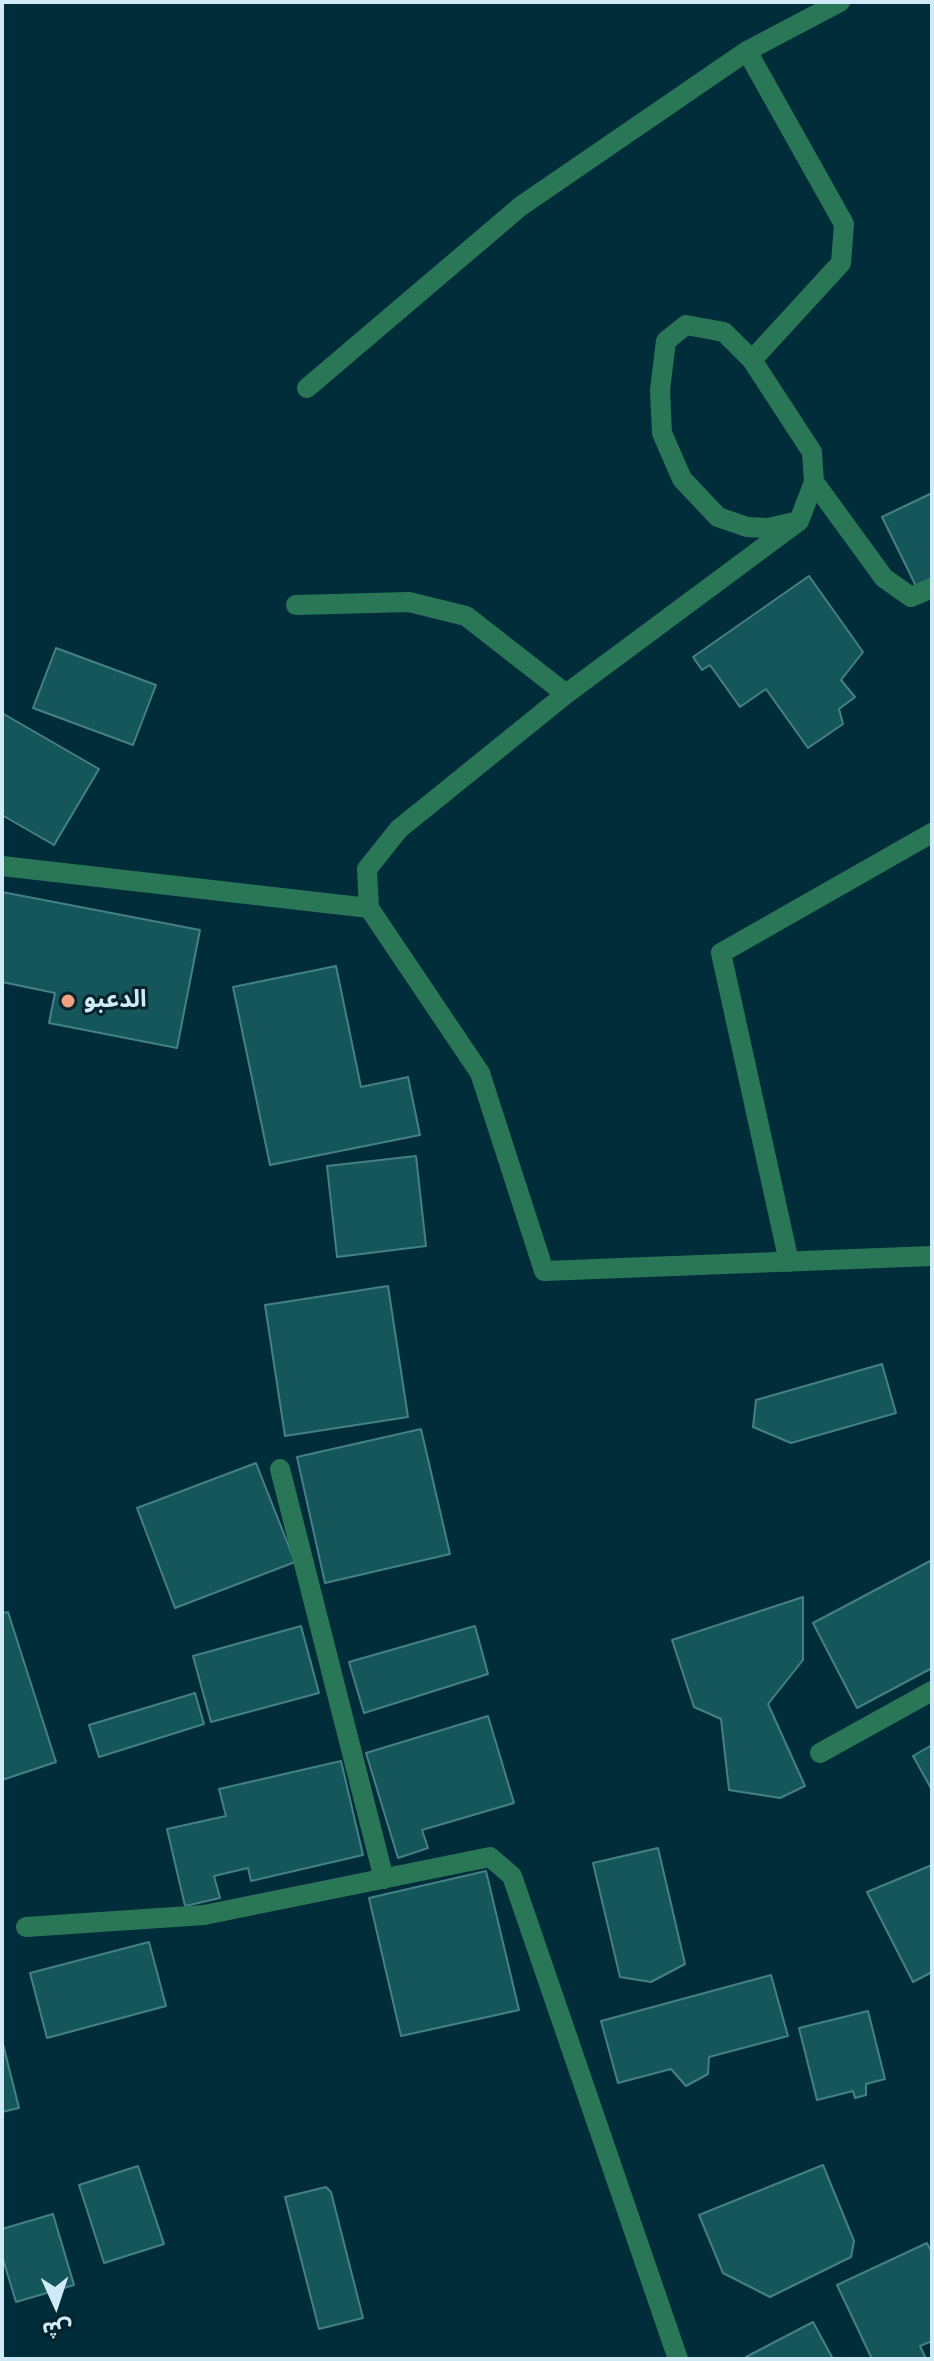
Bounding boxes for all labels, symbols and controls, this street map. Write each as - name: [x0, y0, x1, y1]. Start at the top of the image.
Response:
- place label: الدعبو: [84, 987, 147, 1015]
- marker: الدعبو: [59, 992, 77, 1010]
- north arrow: [16, 2265, 96, 2345]
- text: ش: [41, 2313, 73, 2345]

